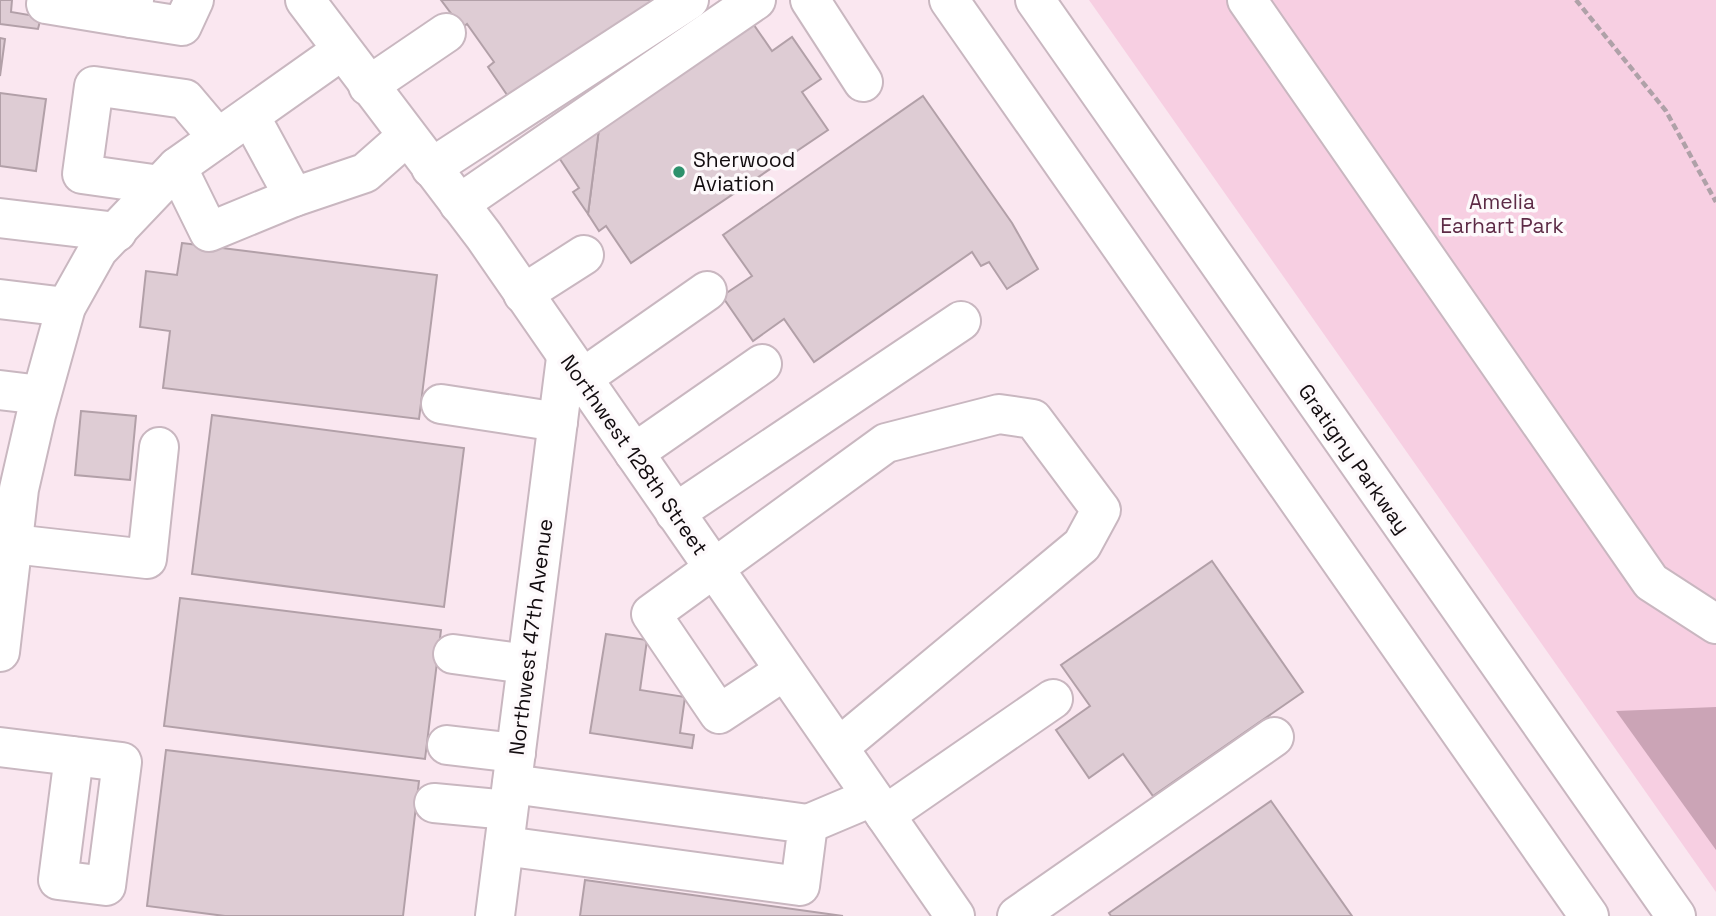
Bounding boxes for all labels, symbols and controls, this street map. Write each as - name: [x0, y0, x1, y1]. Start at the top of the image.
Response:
- place label: Sherwood Aviation: [693, 146, 795, 197]
- marker: Sherwood Aviation: [671, 164, 687, 180]
- park label: Amelia Earhart Park: [1440, 188, 1564, 239]
- street label: Northwest 128th Street: [555, 349, 714, 560]
- street label: Gratigny Parkway: [1293, 378, 1416, 539]
- street label: Northwest 47th Avenue: [503, 517, 558, 757]

